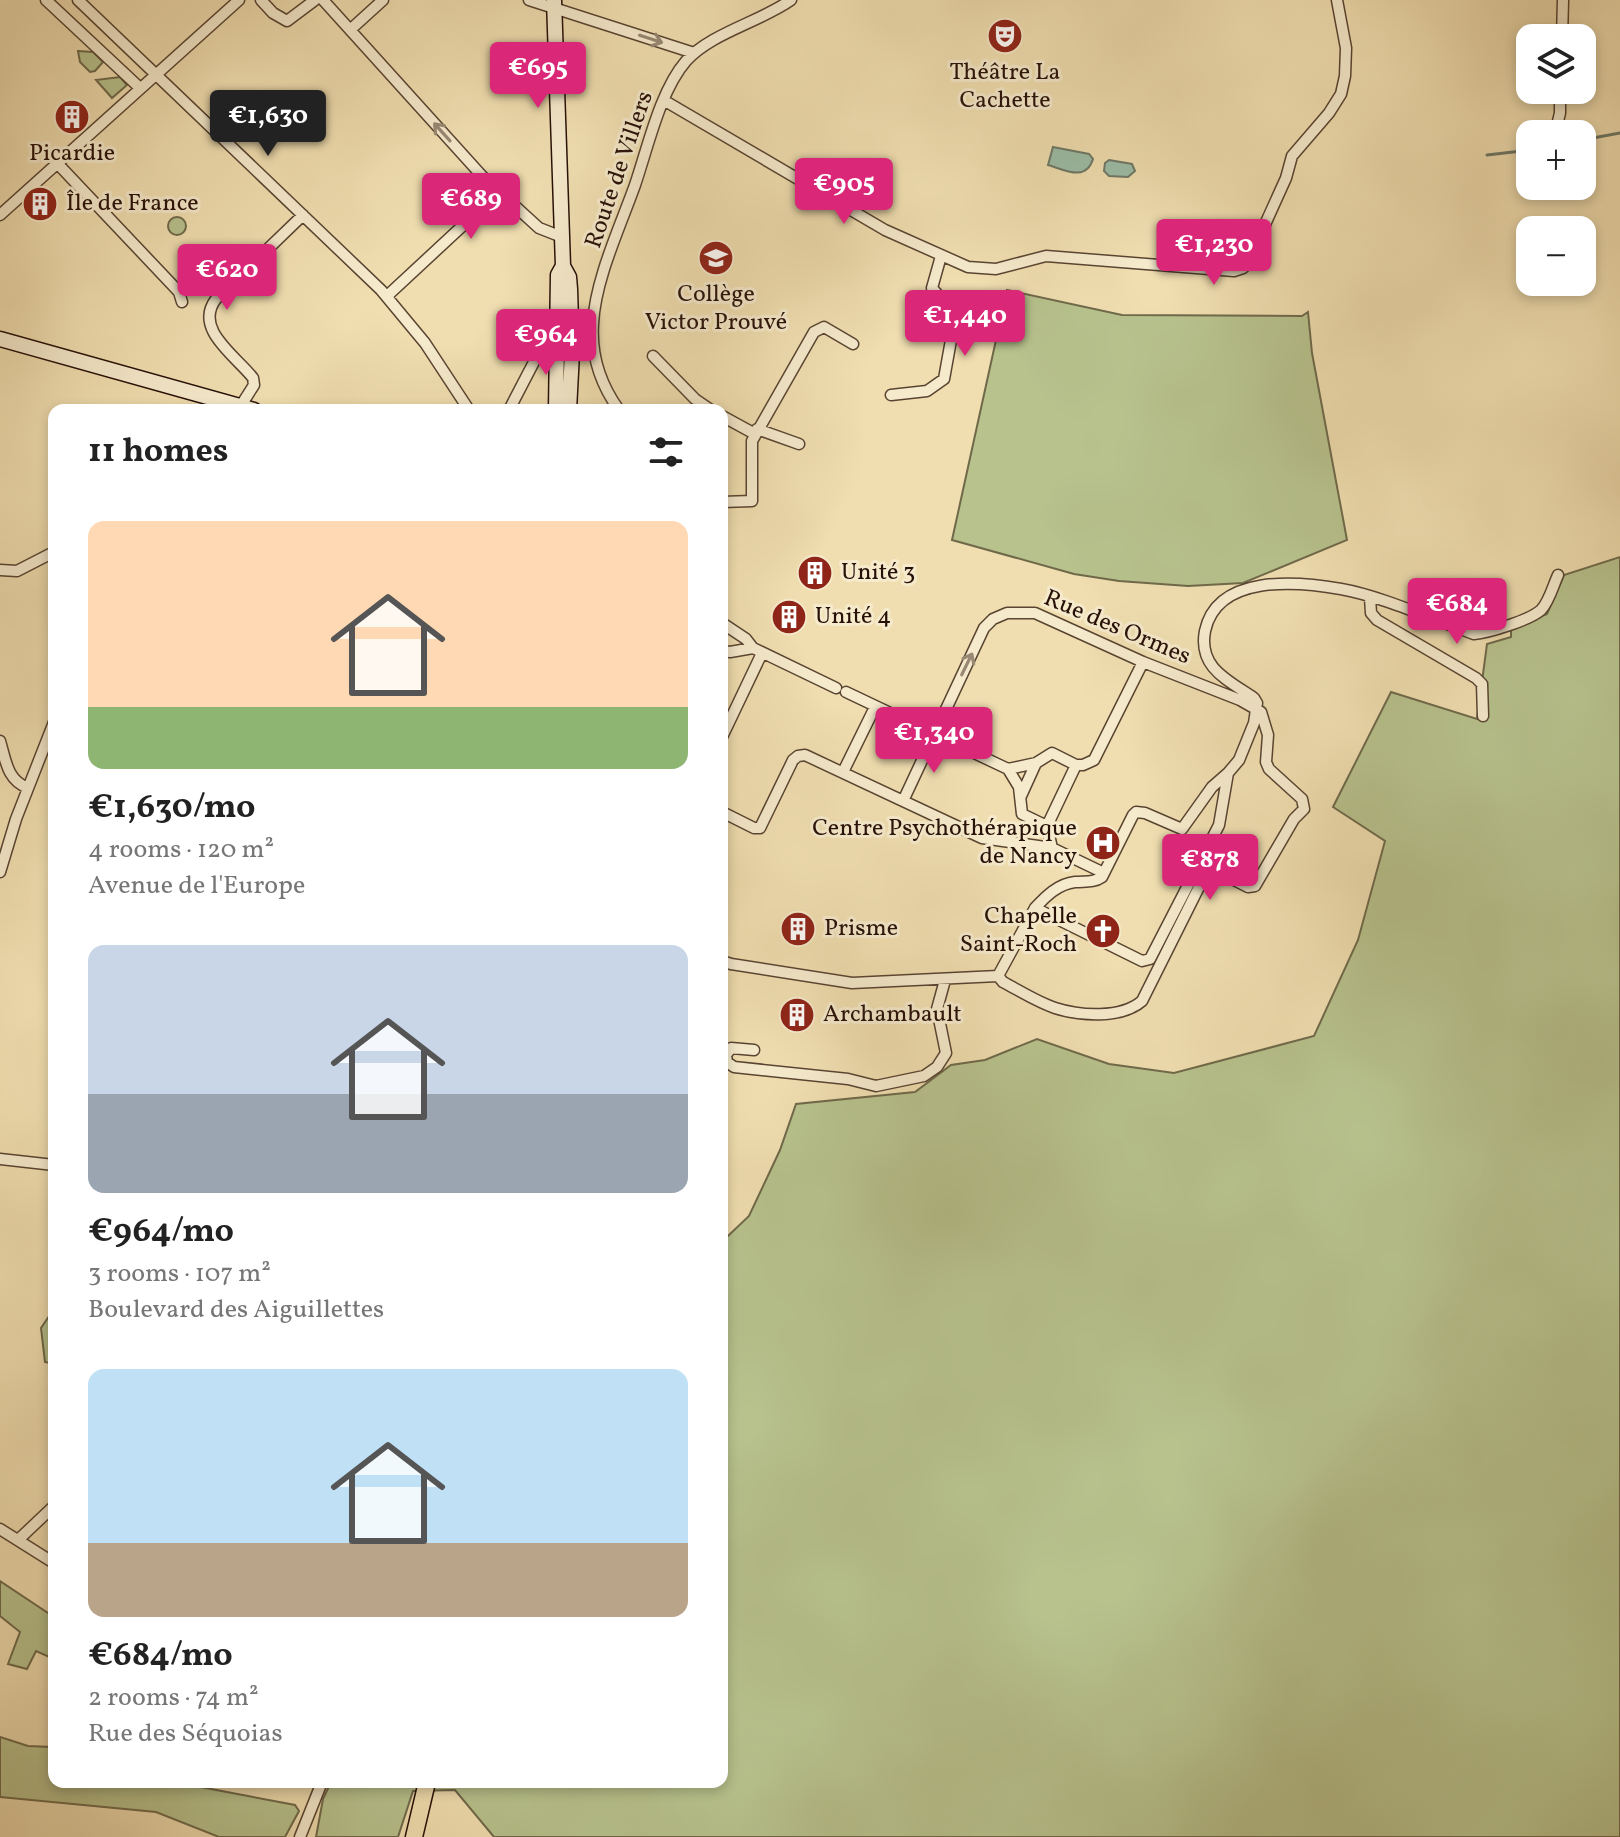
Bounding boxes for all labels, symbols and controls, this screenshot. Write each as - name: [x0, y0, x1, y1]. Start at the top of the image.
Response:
- theatre icon: Théâtre La Cachette: [986, 17, 1024, 55]
- map controls: [1516, 24, 1596, 296]
- button: layers: [1516, 24, 1596, 104]
- one-way arrow: [637, 32, 663, 47]
- pin: €695: [491, 42, 585, 110]
- text: €695: [508, 50, 568, 86]
- place label: Théâtre La Cachette: [950, 56, 1060, 118]
- street label: Route de Villers: [577, 87, 663, 253]
- pin: €1,630: [203, 90, 333, 158]
- building icon: Picardie: [53, 98, 91, 136]
- text: €1,630: [228, 98, 308, 134]
- button: +: [1516, 120, 1596, 200]
- one-way arrow: [434, 122, 452, 142]
- place label: Picardie: [29, 137, 115, 171]
- pin: €905: [797, 158, 891, 226]
- text: €905: [813, 166, 875, 202]
- pin: €689: [424, 173, 518, 241]
- text: €689: [440, 181, 502, 217]
- building icon: Île de France: [21, 185, 59, 223]
- place label: Île de France: [66, 187, 199, 221]
- button: −: [1516, 216, 1596, 296]
- pin: €1,230: [1149, 219, 1279, 287]
- text: €1,230: [1174, 227, 1254, 263]
- school or university icon: Collège Victor Prouvé: [697, 239, 735, 277]
- pin: €620: [180, 244, 274, 312]
- text: €620: [196, 252, 258, 288]
- place label: Collège Victor Prouvé: [645, 278, 787, 340]
- pin: €1,440: [900, 290, 1030, 358]
- text: €1,440: [923, 298, 1007, 334]
- pin: €964: [499, 309, 593, 377]
- text: €964: [514, 317, 578, 353]
- text: 11 homes: [88, 429, 228, 476]
- icon: filters: [644, 430, 688, 474]
- building icon: Unité 3: [796, 554, 834, 592]
- place label: Unité 3: [841, 556, 915, 590]
- icon: home: [316, 573, 460, 717]
- pin: €684: [1410, 578, 1504, 646]
- street label: Rue des Ormes: [1038, 582, 1196, 674]
- text: €684: [1426, 586, 1488, 622]
- building icon: Unité 4: [770, 598, 808, 636]
- place label: Unité 4: [815, 600, 891, 634]
- one-way arrow: [960, 652, 975, 676]
- pin: €1,340: [869, 707, 999, 775]
- text: €1,340: [893, 715, 975, 751]
- text: €1,630/mo: [88, 785, 256, 832]
- place label: Centre Psychothérapique de Nancy: [812, 812, 1077, 874]
- hospital icon: Centre Psychothérapique de Nancy: [1084, 824, 1122, 862]
- text: 4 rooms · 120 m²: [88, 832, 274, 868]
- pin: €878: [1163, 834, 1257, 902]
- text: €878: [1180, 842, 1240, 878]
- text: Avenue de l'Europe: [88, 868, 305, 904]
- place label: Chapelle Saint-Roch: [960, 900, 1077, 962]
- building icon: Prisme: [779, 910, 817, 948]
- place label: Prisme: [824, 912, 898, 946]
- church icon: Chapelle Saint-Roch: [1084, 912, 1122, 950]
- building icon: Archambault: [778, 996, 816, 1034]
- icon: home: [316, 997, 460, 1141]
- place label: Archambault: [823, 998, 962, 1032]
- text: €964/mo: [88, 1209, 234, 1256]
- text: 3 rooms · 107 m²: [88, 1256, 271, 1292]
- text: Boulevard des Aiguillettes: [88, 1292, 384, 1328]
- icon: home: [316, 1421, 460, 1565]
- text: €684/mo: [88, 1633, 233, 1680]
- text: 2 rooms · 74 m²: [88, 1680, 259, 1716]
- text: Rue des Séquoias: [88, 1716, 283, 1752]

